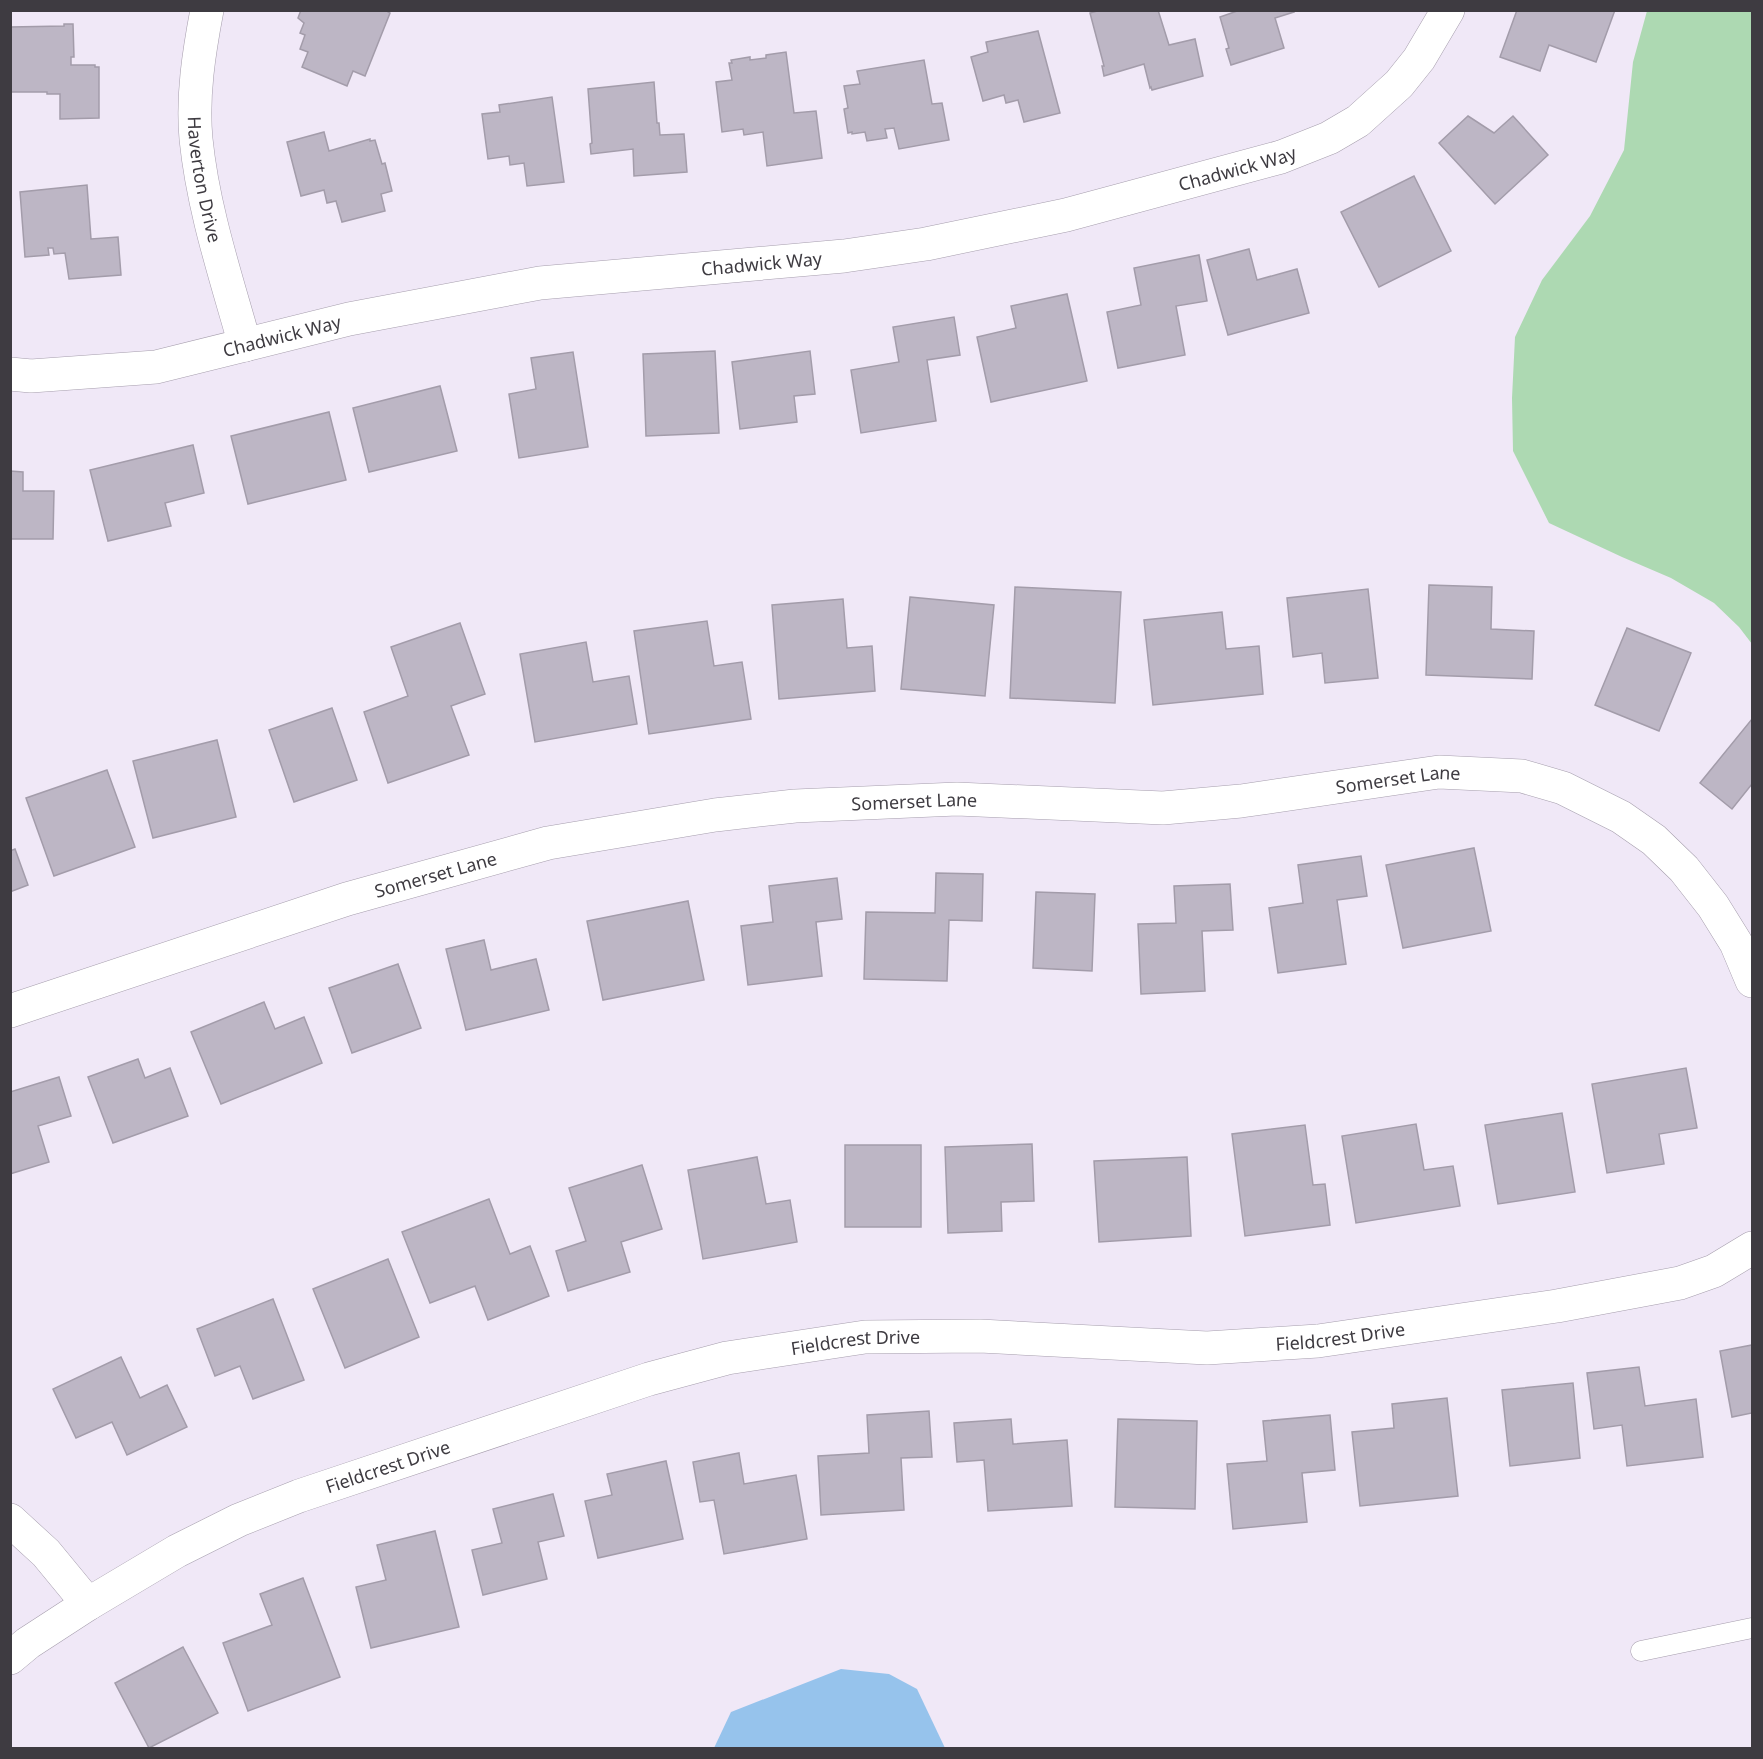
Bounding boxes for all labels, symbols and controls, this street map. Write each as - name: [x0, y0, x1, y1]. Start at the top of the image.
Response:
- street label: Haverton Drive: [183, 116, 227, 245]
- street label: Chadwick Way: [1176, 140, 1300, 196]
- street label: Chadwick Way: [700, 246, 824, 281]
- street label: Chadwick Way: [220, 309, 344, 362]
- street label: Somerset Lane: [1334, 760, 1461, 799]
- street label: Somerset Lane: [851, 787, 978, 816]
- street label: Somerset Lane: [372, 846, 499, 903]
- street label: Fieldcrest Drive: [1275, 1316, 1406, 1356]
- street label: Fieldcrest Drive: [789, 1325, 920, 1360]
- street label: Fieldcrest Drive: [322, 1434, 453, 1498]

